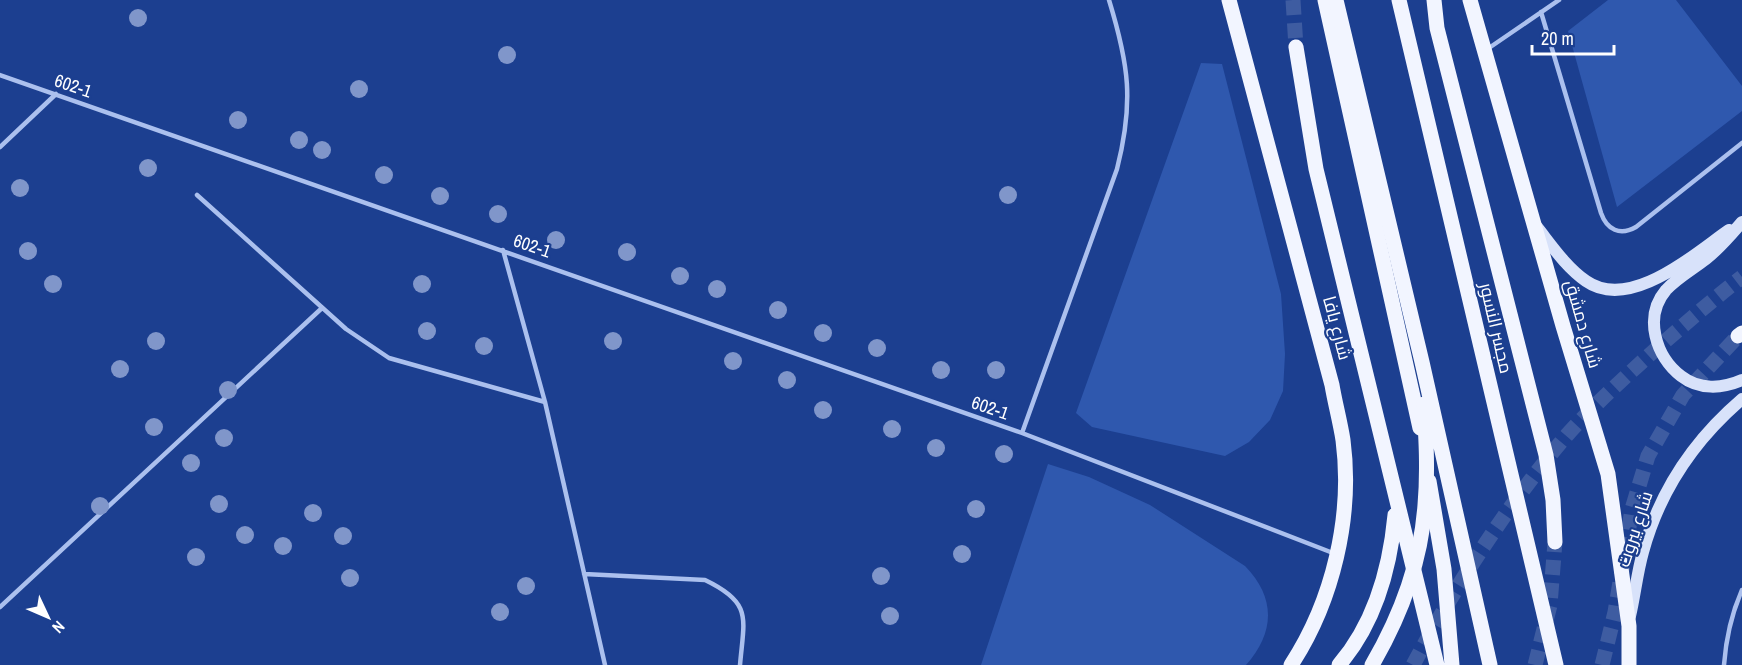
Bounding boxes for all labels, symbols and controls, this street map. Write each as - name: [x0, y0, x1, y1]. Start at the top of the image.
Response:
- scale bar: [1532, 18, 1614, 56]
- text: 20 m: [1541, 26, 1574, 51]
- street label: 602-1: [51, 68, 96, 104]
- street label: 602-1: [510, 228, 555, 264]
- street label: شارع دمشق: [1559, 277, 1608, 371]
- street label: مجسر النسور: [1474, 279, 1519, 376]
- street label: شارع يافا: [1317, 293, 1358, 363]
- street label: 602-1: [968, 390, 1013, 426]
- street label: شارع بيروت: [1611, 488, 1659, 570]
- north arrow: [18, 587, 78, 647]
- text: N: [48, 616, 70, 638]

